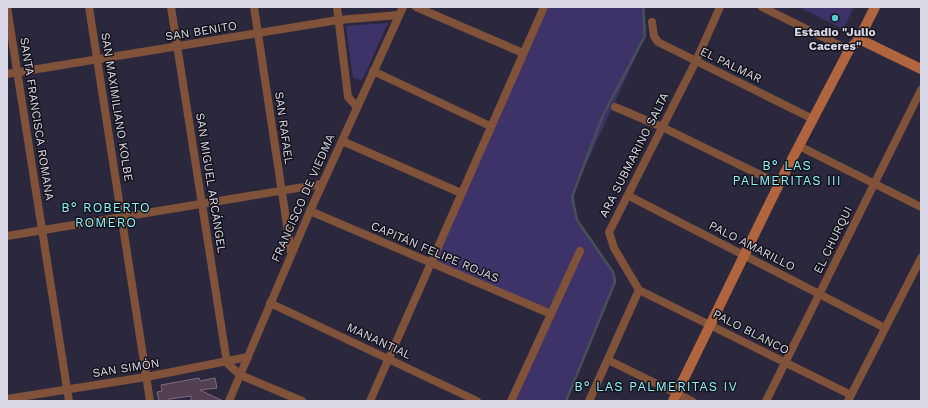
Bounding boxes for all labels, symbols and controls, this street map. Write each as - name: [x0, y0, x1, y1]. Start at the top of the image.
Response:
- marker: Estadio "Julio Caceres": [830, 13, 840, 23]
- street label: SAN BENITO: [164, 18, 238, 44]
- place label: Estadio "Julio Caceres": [794, 25, 876, 53]
- street label: SAN MAXIMILIANO KOLBE: [98, 32, 136, 183]
- street label: SANTA FRANCISCA ROMANA: [17, 36, 57, 202]
- street label: EL PALMAR: [698, 44, 764, 86]
- street label: ARA SUBMARINO SALTA: [596, 90, 672, 220]
- street label: SAN RAFAEL: [272, 91, 296, 165]
- street label: SAN MIGUEL ARCÁNGEL: [193, 112, 229, 254]
- street label: FRANCISCO DE VIEDMA: [268, 132, 338, 264]
- district label: B° LAS PALMERITAS III: [732, 158, 842, 188]
- district label: B° ROBERTO ROMERO: [61, 200, 151, 230]
- street label: EL CHURQUI: [811, 204, 855, 276]
- street label: PALO AMARILLO: [707, 218, 797, 274]
- street label: CAPITÁN FELIPE ROJAS: [369, 219, 501, 285]
- street label: PALO BLANCO: [711, 307, 791, 357]
- street label: MANANTIAL: [344, 320, 414, 362]
- street label: SAN SIMÓN: [91, 356, 161, 380]
- district label: B° LAS PALMERITAS IV: [574, 379, 738, 394]

